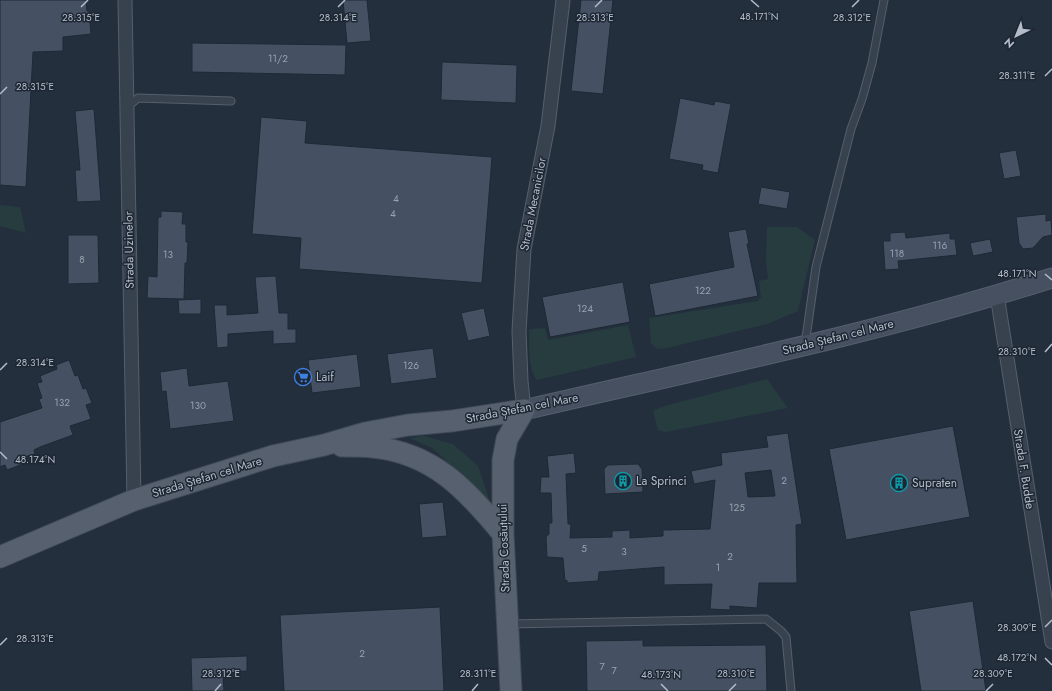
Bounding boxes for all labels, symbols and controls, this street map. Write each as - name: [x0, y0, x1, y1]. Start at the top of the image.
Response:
- text: 48.171°N: [740, 9, 778, 24]
- text: 28.315°E: [62, 10, 100, 25]
- text: 28.314°E: [319, 10, 357, 25]
- text: 28.313°E: [576, 10, 614, 25]
- text: 28.312°E: [833, 10, 871, 25]
- north arrow: [996, 16, 1036, 56]
- text: N: [1001, 34, 1018, 52]
- house number: 11/2: [268, 51, 288, 66]
- text: 28.311°E: [999, 68, 1035, 83]
- text: 28.315°E: [16, 79, 54, 94]
- street label: Strada Mecanicilor: [515, 155, 551, 252]
- house number: 4: [393, 191, 399, 206]
- house number: 4: [390, 206, 396, 221]
- street label: Strada Uzinelor: [119, 210, 139, 289]
- house number: 116: [933, 238, 948, 253]
- house number: 118: [890, 246, 904, 261]
- house number: 13: [163, 247, 174, 262]
- house number: 8: [79, 252, 85, 267]
- text: 48.171°N: [998, 266, 1036, 281]
- house number: 122: [695, 283, 711, 298]
- house number: 124: [577, 301, 593, 316]
- street label: Strada Ștefan cel Mare: [780, 314, 896, 360]
- text: 28.310°E: [998, 344, 1036, 359]
- text: 28.314°E: [16, 355, 54, 370]
- house number: 126: [403, 358, 419, 373]
- supermarket icon: Laif: [293, 367, 313, 387]
- place label: Laif: [316, 368, 334, 386]
- street label: Strada Ștefan cel Mare: [464, 388, 580, 428]
- house number: 132: [54, 395, 70, 410]
- house number: 130: [190, 398, 206, 413]
- street label: Strada F. Budde: [1009, 428, 1039, 510]
- text: 48.174°N: [15, 452, 55, 467]
- street label: Strada Ștefan cel Mare: [150, 452, 264, 502]
- building icon: La Sprinci: [613, 471, 633, 491]
- place label: La Sprinci: [636, 472, 687, 490]
- house number: 2: [781, 473, 787, 488]
- building icon: Supraten: [889, 473, 909, 493]
- place label: Supraten: [912, 474, 957, 492]
- house number: 125: [729, 500, 745, 515]
- street label: Strada Cosăuțului: [493, 503, 515, 593]
- house number: 5: [581, 541, 587, 556]
- house number: 3: [621, 544, 627, 559]
- house number: 2: [727, 549, 733, 564]
- house number: 1: [716, 560, 720, 575]
- text: 28.309°E: [997, 620, 1037, 635]
- text: 28.313°E: [16, 631, 54, 646]
- house number: 2: [359, 646, 365, 661]
- text: 48.172°N: [997, 650, 1037, 665]
- house number: 7: [599, 659, 605, 674]
- house number: 7: [611, 663, 617, 678]
- text: 28.312°E: [202, 666, 240, 681]
- text: 28.311°E: [460, 666, 496, 681]
- text: 28.310°E: [717, 666, 755, 681]
- text: 28.309°E: [973, 666, 1013, 681]
- text: 48.173°N: [641, 667, 681, 682]

